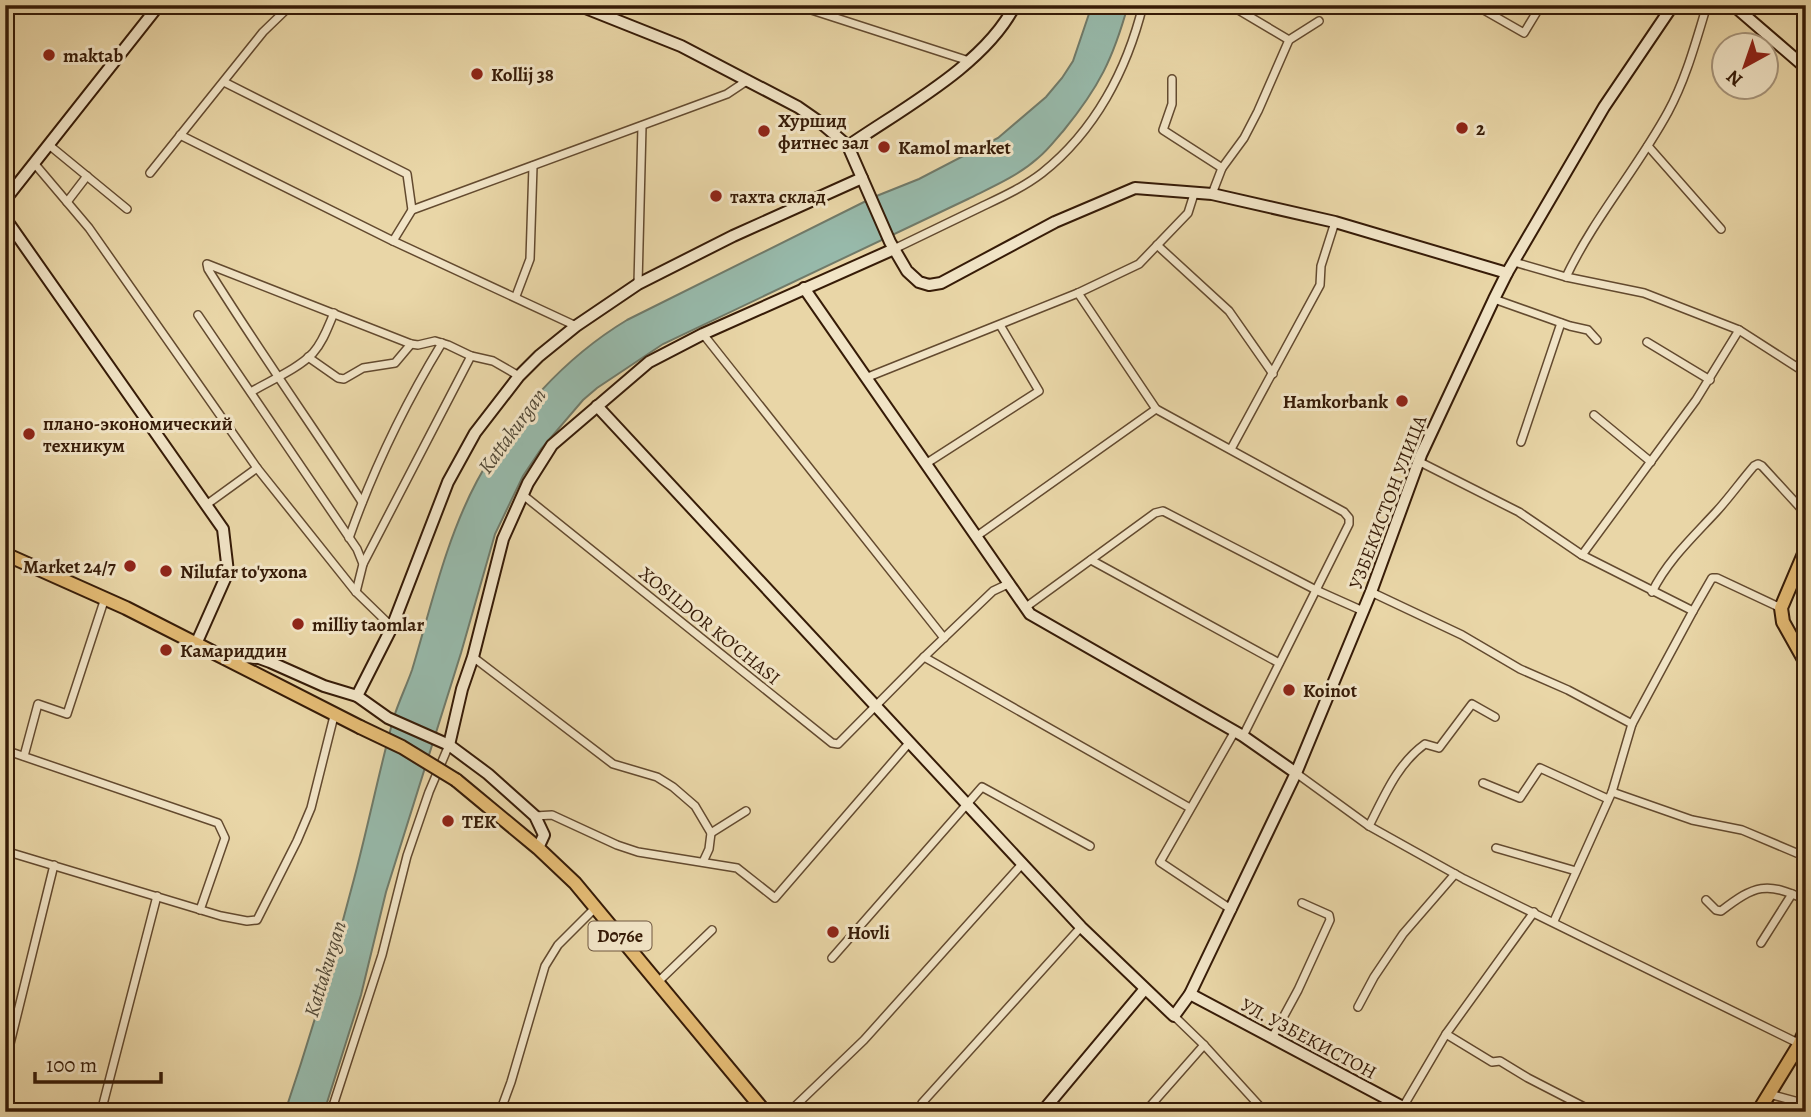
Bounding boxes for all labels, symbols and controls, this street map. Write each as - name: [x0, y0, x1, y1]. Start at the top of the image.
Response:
- north arrow: [1710, 32, 1780, 102]
- place label: maktab: [63, 43, 123, 69]
- marker: maktab: [41, 47, 57, 63]
- place label: Kollij 38: [491, 62, 554, 88]
- text: N: [1721, 64, 1748, 93]
- marker: Kollij 38: [469, 66, 485, 82]
- place label: Хуршид фитнес зал: [778, 108, 869, 156]
- place label: 2: [1476, 116, 1485, 142]
- marker: 2: [1454, 120, 1470, 136]
- marker: Хуршид фитнес зал: [756, 123, 772, 139]
- place label: Kamol market: [898, 135, 1012, 161]
- marker: Kamol market: [876, 139, 892, 155]
- place label: тахта склад: [730, 184, 826, 210]
- marker: тахта склад: [708, 188, 724, 204]
- water label: Kattakurgan: [471, 383, 553, 479]
- place label: Hamkorbank: [1283, 389, 1388, 415]
- marker: Hamkorbank: [1394, 393, 1410, 409]
- place label: плано-экономический техникум: [43, 411, 233, 459]
- street label: УЗБЕКИСТОН УЛИЦА: [1343, 411, 1433, 593]
- marker: плано-экономический техникум: [21, 426, 37, 442]
- place label: Market 24/7: [23, 554, 117, 580]
- marker: Market 24/7: [122, 558, 138, 574]
- place label: Nilufar to'yxona: [180, 559, 308, 585]
- street label: XOSILDOR KO’CHASI: [633, 561, 786, 691]
- marker: Nilufar to'yxona: [158, 563, 174, 579]
- place label: milliy taomlar: [312, 612, 425, 638]
- marker: milliy taomlar: [290, 616, 306, 632]
- place label: Камариддин: [180, 638, 287, 664]
- marker: Камариддин: [158, 642, 174, 658]
- place label: Koinot: [1303, 678, 1358, 704]
- marker: Koinot: [1281, 682, 1297, 698]
- place label: TEK: [462, 809, 497, 835]
- marker: TEK: [440, 813, 456, 829]
- water label: Kattakurgan: [297, 917, 353, 1021]
- place label: Hovli: [847, 920, 890, 946]
- road number: D076e: [588, 922, 652, 951]
- marker: Hovli: [825, 924, 841, 940]
- street label: УЛ. УЗБЕКИСТОН: [1236, 992, 1381, 1086]
- scale bar: [35, 1040, 161, 1084]
- text: 100 m: [46, 1051, 97, 1079]

